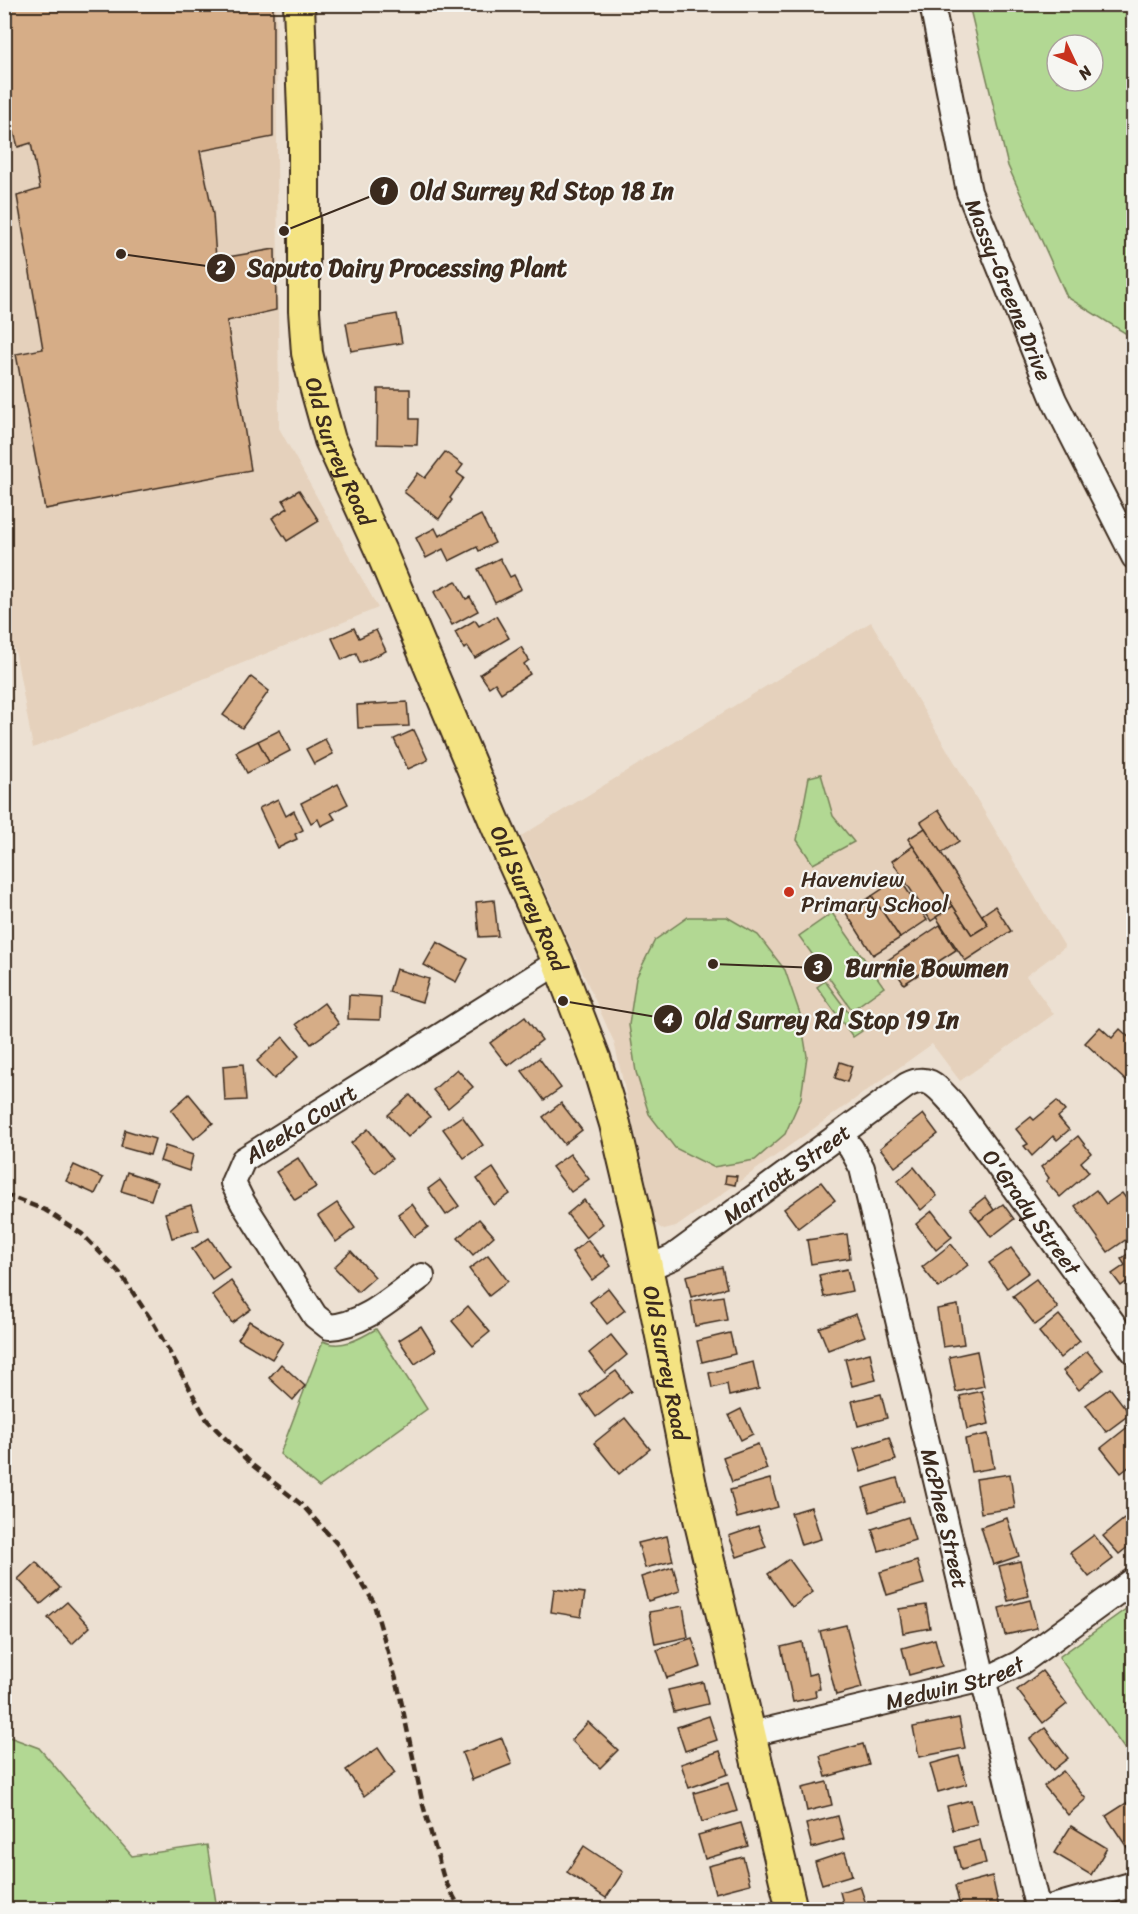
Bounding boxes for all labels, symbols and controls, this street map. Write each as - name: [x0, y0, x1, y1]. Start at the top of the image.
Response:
- north arrow: [1045, 33, 1105, 93]
- text: N: [1071, 58, 1100, 88]
- callout: Old Surrey Rd Stop 18 In: [369, 170, 686, 212]
- text: Old Surrey Rd Stop 18 In: [410, 170, 674, 212]
- text: 1: [380, 175, 388, 207]
- street label: Massy-Greene Drive: [954, 192, 1064, 387]
- callout: Saputo Dairy Processing Plant: [206, 247, 579, 289]
- text: Saputo Dairy Processing Plant: [246, 247, 568, 289]
- text: 2: [215, 252, 227, 284]
- street label: Old Surrey Road: [294, 373, 387, 533]
- street label: Old Surrey Road: [479, 819, 580, 978]
- place label: Havenview Primary School: [801, 860, 949, 924]
- marker: Havenview Primary School: [782, 885, 796, 899]
- callout: Burnie Bowmen: [803, 947, 1020, 989]
- text: Burnie Bowmen: [846, 947, 1008, 989]
- text: 3: [812, 952, 823, 984]
- callout: Old Surrey Rd Stop 19 In: [653, 998, 971, 1040]
- text: Old Surrey Rd Stop 19 In: [695, 999, 959, 1041]
- text: 4: [661, 1004, 674, 1036]
- street label: Aleeka Court: [236, 1073, 365, 1175]
- street label: Marriott Street: [714, 1113, 859, 1234]
- street label: O'Grady Street: [972, 1140, 1092, 1285]
- street label: Old Surrey Road: [632, 1282, 701, 1445]
- street label: McPhee Street: [910, 1444, 981, 1593]
- street label: Medwin Street: [881, 1644, 1032, 1721]

